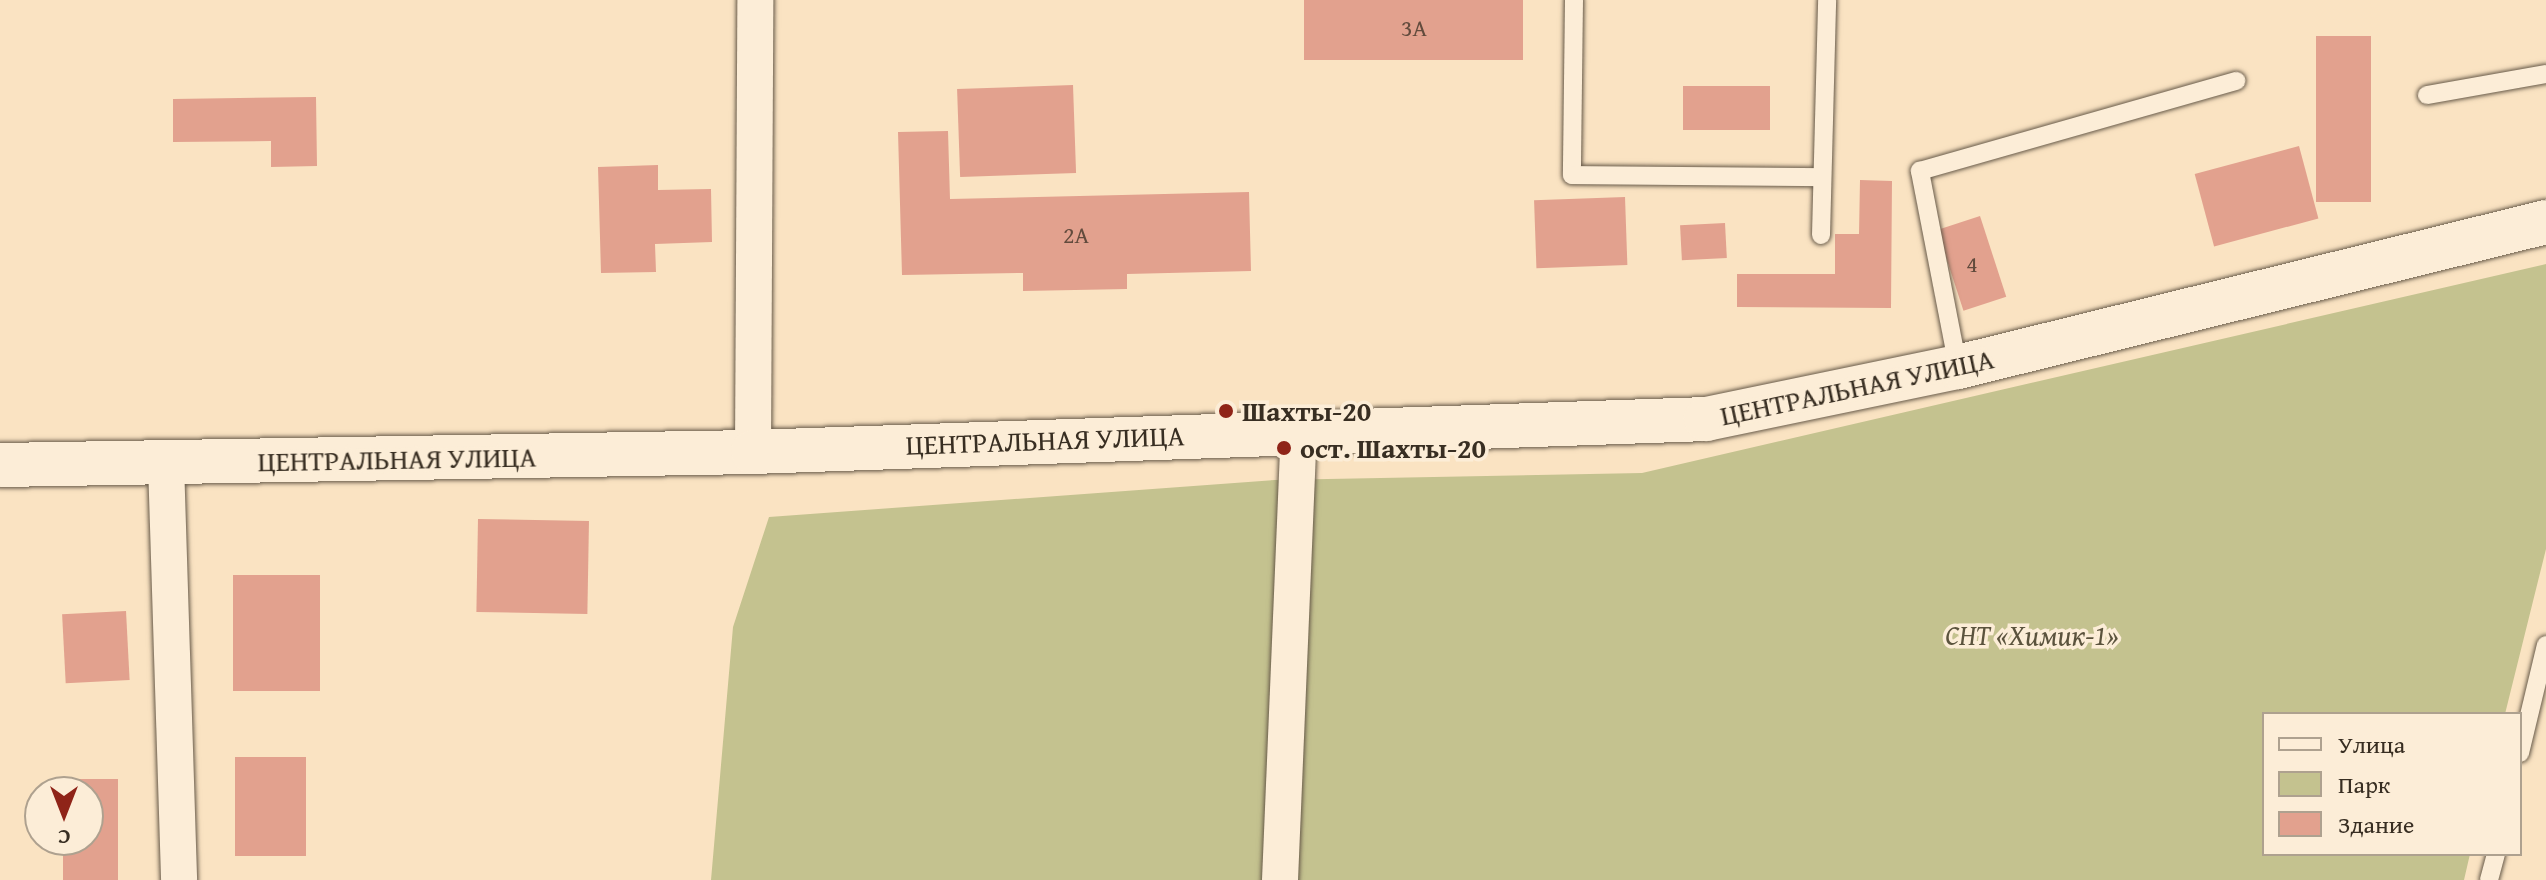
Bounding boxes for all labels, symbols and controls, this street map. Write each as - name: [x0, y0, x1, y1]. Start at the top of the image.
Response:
- house number: 3А: [1401, 14, 1427, 42]
- house number: 2А: [1063, 221, 1089, 249]
- house number: 4: [1966, 250, 1978, 278]
- street label: ЦЕНТРАЛЬНАЯ УЛИЦА: [1717, 342, 1997, 432]
- place label: Шахты-20: [1242, 394, 1371, 428]
- marker: Шахты-20: [1217, 402, 1235, 420]
- street label: ЦЕНТРАЛЬНАЯ УЛИЦА: [905, 418, 1185, 462]
- place label: ост. Шахты-20: [1300, 431, 1486, 465]
- marker: ост. Шахты-20: [1275, 439, 1293, 457]
- street label: ЦЕНТРАЛЬНАЯ УЛИЦА: [257, 440, 537, 478]
- park label: СНТ «Химик-1»: [1945, 618, 2119, 652]
- legend: [2262, 712, 2522, 856]
- text: Улица: [2338, 727, 2405, 762]
- text: Парк: [2338, 767, 2390, 802]
- north arrow: [24, 776, 104, 856]
- text: Здание: [2338, 807, 2414, 842]
- text: С: [58, 822, 70, 854]

